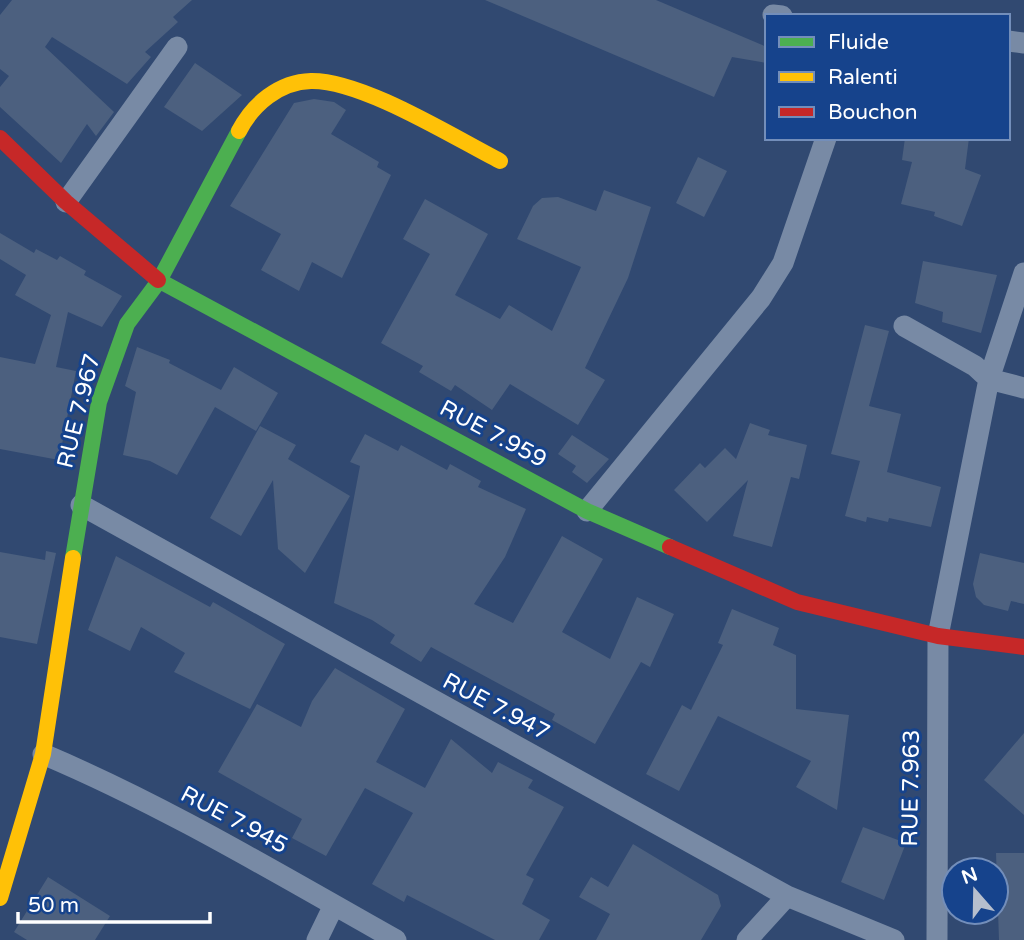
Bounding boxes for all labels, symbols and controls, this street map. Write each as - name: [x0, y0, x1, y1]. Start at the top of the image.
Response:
- legend: [765, 14, 1010, 140]
- text: Fluide: [828, 30, 889, 55]
- text: Ralenti: [828, 65, 898, 90]
- text: Bouchon: [828, 100, 918, 125]
- street label: RUE 7.967: [51, 351, 107, 471]
- street label: RUE 7.959: [435, 394, 551, 474]
- street label: RUE 7.947: [438, 667, 554, 747]
- street label: RUE 7.963: [896, 729, 926, 847]
- street label: RUE 7.945: [176, 780, 292, 860]
- north arrow: [940, 856, 1010, 926]
- text: N: [959, 863, 980, 889]
- scale bar: [18, 880, 210, 924]
- text: 50 m: [28, 893, 79, 918]

